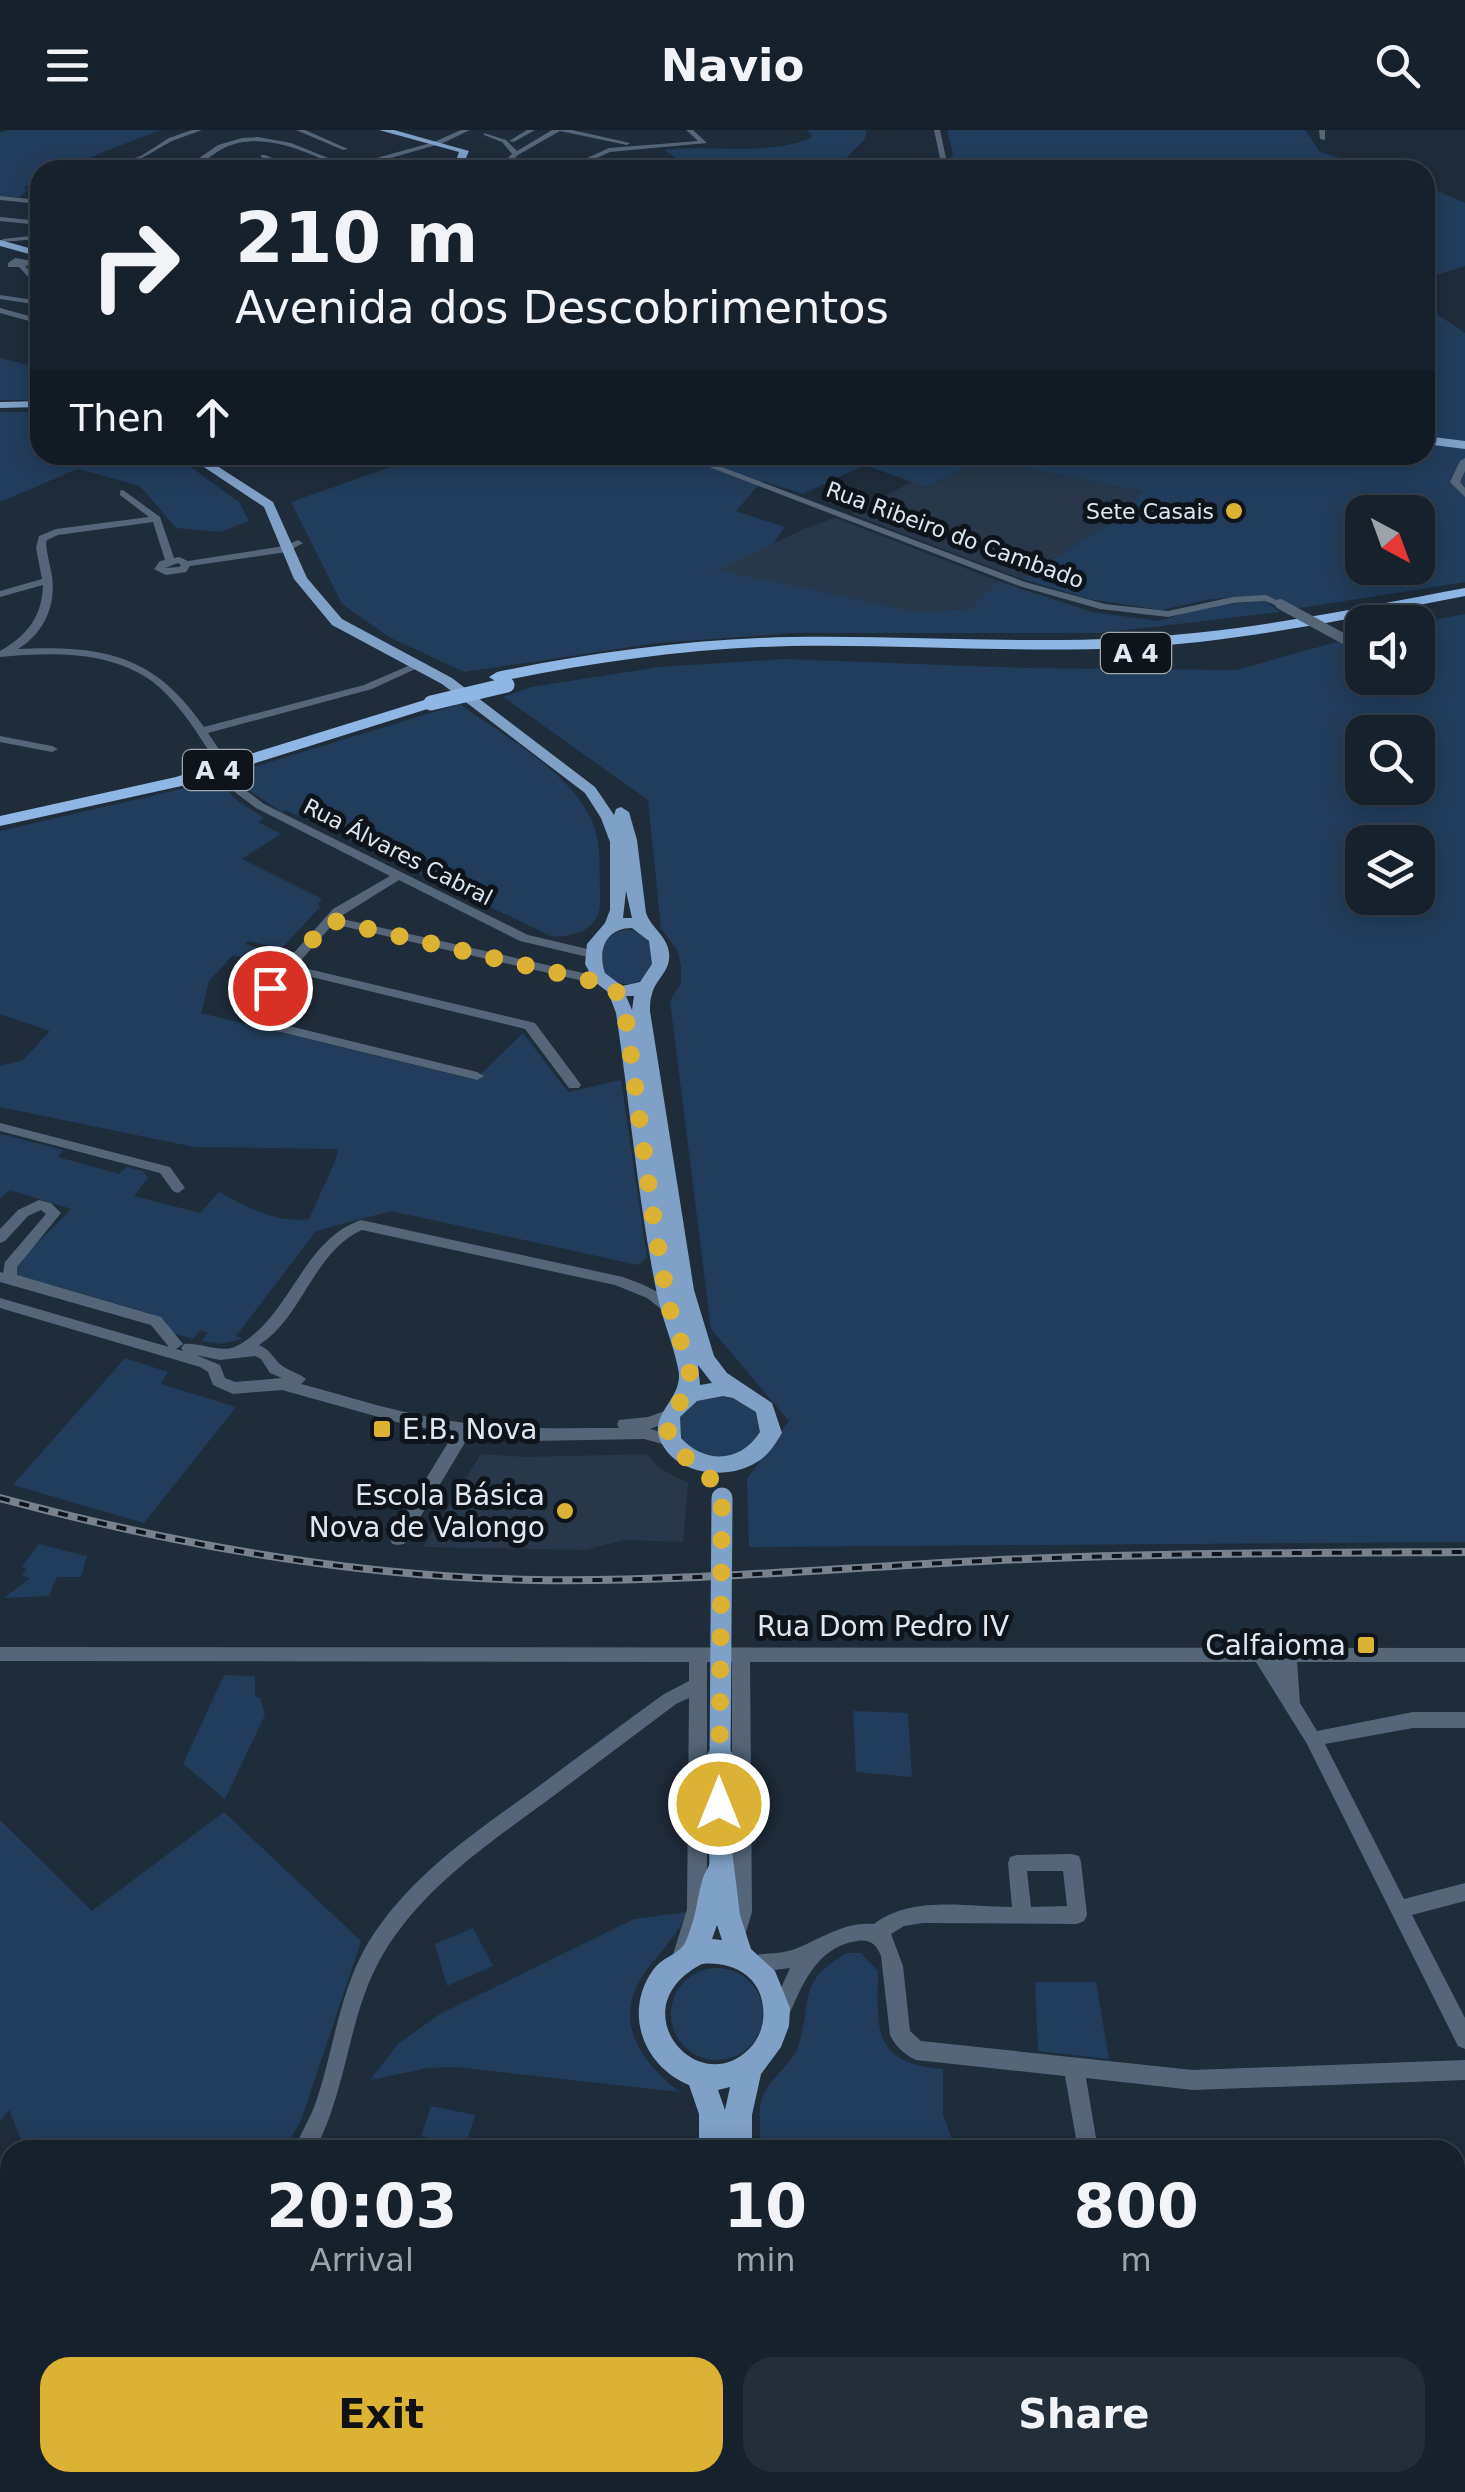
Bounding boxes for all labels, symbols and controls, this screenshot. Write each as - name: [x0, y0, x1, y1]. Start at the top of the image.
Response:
- icon: menu: [40, 38, 95, 93]
- icon: search: [1370, 38, 1425, 93]
- text: Navio: [661, 39, 804, 92]
- text: 210 m: [235, 197, 478, 279]
- icon: right: [70, 200, 200, 330]
- text: Avenida dos Descobrimentos: [235, 281, 889, 334]
- icon: ahead: [185, 390, 240, 445]
- text: Then: [70, 396, 165, 440]
- street label: Rua Ribeiro do Cambado: [823, 477, 1087, 593]
- north arrow: [1345, 495, 1435, 585]
- map controls: [1345, 495, 1435, 915]
- place label: Sete Casais: [1086, 499, 1214, 524]
- marker: Sete Casais: [1223, 500, 1245, 522]
- button: sound: [1345, 605, 1435, 695]
- road number: A 4: [1101, 633, 1171, 673]
- button: search: [1345, 715, 1435, 805]
- road number: A 4: [183, 750, 253, 790]
- street label: Rua Álvares Cabral: [299, 794, 497, 910]
- button: layers: [1345, 825, 1435, 915]
- pin: [228, 946, 313, 1031]
- icon: arrive: [243, 961, 298, 1016]
- place label: E.B. Nova: [402, 1413, 537, 1446]
- marker: E.B. Nova: [371, 1418, 393, 1440]
- place label: Escola Básica Nova de Valongo: [309, 1479, 545, 1544]
- marker: Escola Básica Nova de Valongo: [554, 1500, 576, 1522]
- street label: Rua Dom Pedro IV: [757, 1610, 1009, 1643]
- place label: Calfaioma: [1205, 1629, 1346, 1662]
- marker: Calfaioma: [1355, 1634, 1377, 1656]
- position arrow: [667, 1752, 771, 1856]
- text: 20:03: [266, 2171, 457, 2241]
- text: 10: [724, 2171, 807, 2241]
- text: 800: [1073, 2171, 1199, 2241]
- text: Arrival: [310, 2241, 414, 2279]
- text: min: [735, 2241, 796, 2279]
- text: m: [1120, 2241, 1152, 2279]
- button: Exit: [40, 2357, 723, 2472]
- button: Share: [743, 2357, 1425, 2472]

